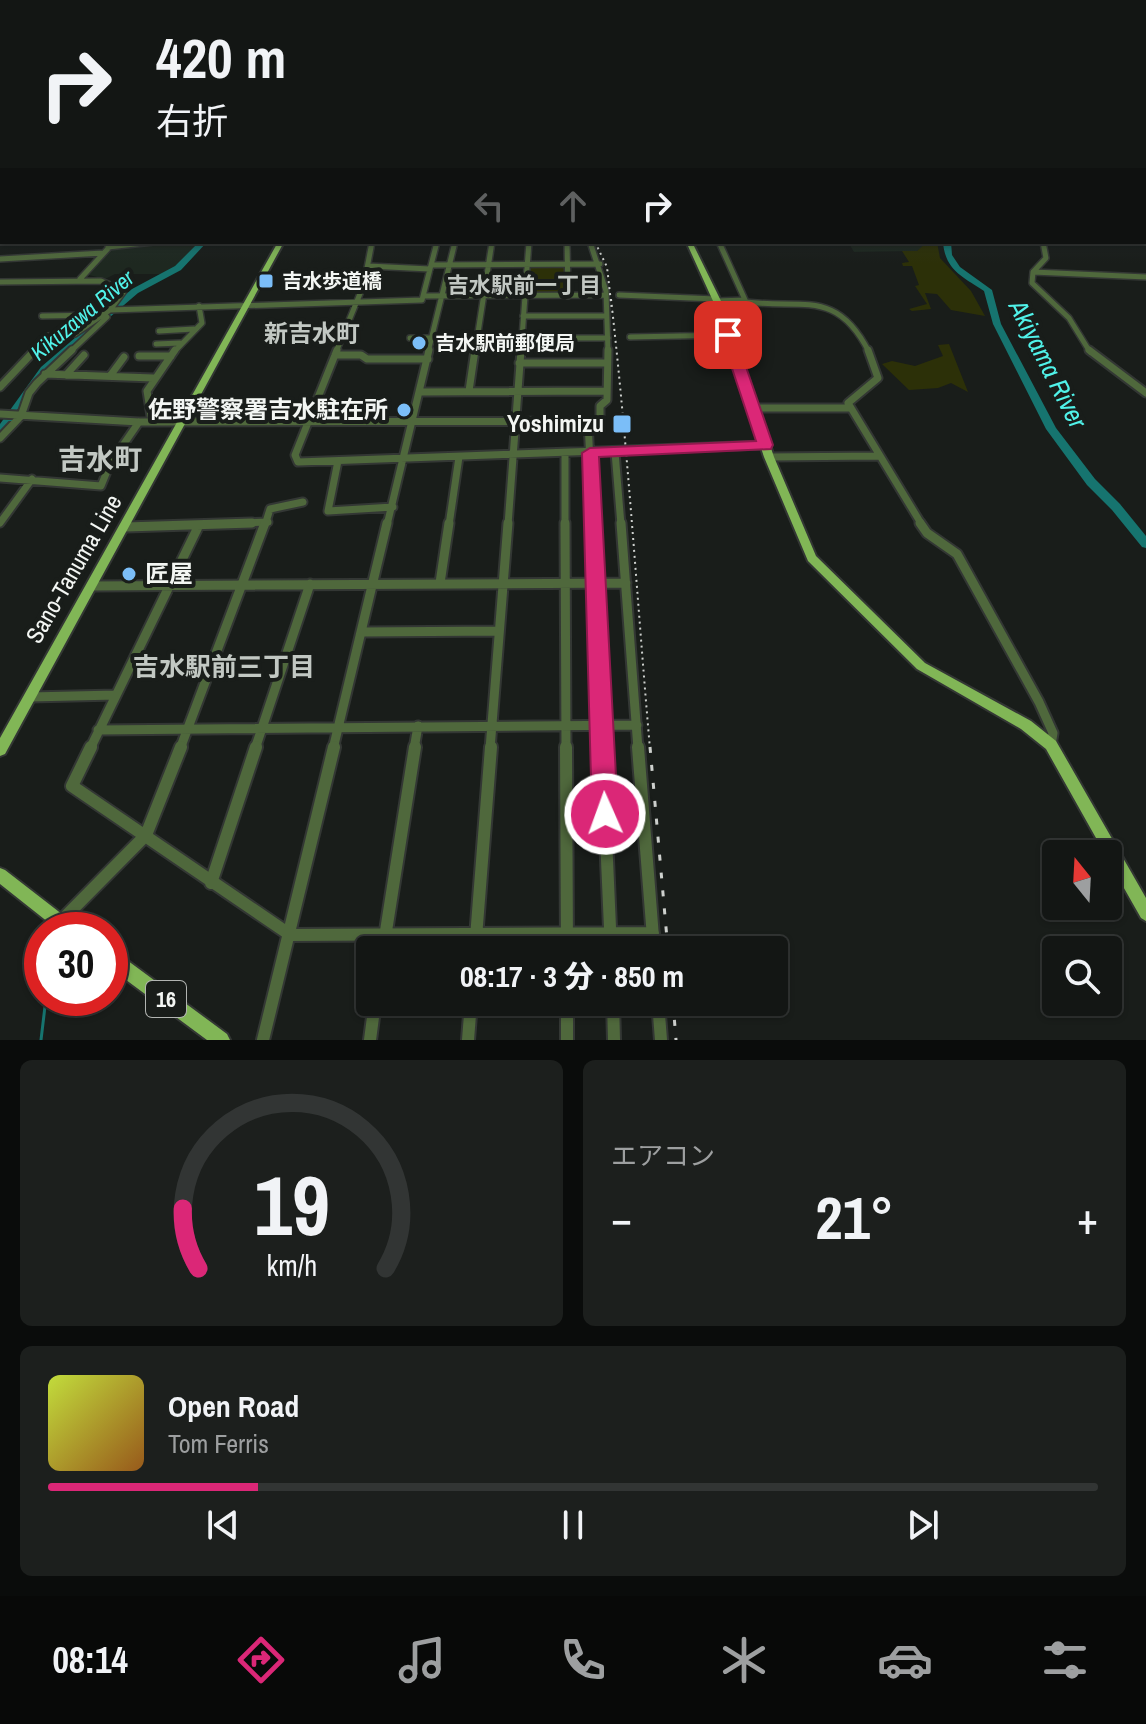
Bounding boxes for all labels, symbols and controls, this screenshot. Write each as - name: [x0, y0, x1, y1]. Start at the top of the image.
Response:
- text: 420 m: [156, 20, 286, 95]
- icon: right: [24, 32, 128, 136]
- text: 右折: [156, 97, 228, 145]
- icon: left: [467, 184, 511, 228]
- icon: ahead: [551, 184, 595, 228]
- icon: right: [635, 184, 679, 228]
- water label: Kikuzawa River: [24, 262, 141, 367]
- place label: 吉水歩道橋: [282, 267, 382, 294]
- district label: 吉水駅前一丁目: [447, 270, 601, 300]
- marker: 吉水歩道橋: [257, 272, 275, 290]
- water label: Akiyama River: [1001, 293, 1096, 435]
- pin: [694, 301, 762, 369]
- icon: arrive: [706, 313, 750, 357]
- district label: 新吉水町: [264, 317, 360, 349]
- place label: 吉水駅前郵便局: [435, 329, 575, 356]
- marker: 吉水駅前郵便局: [410, 334, 428, 352]
- place label: 佐野警察署吉水駐在所: [148, 393, 388, 425]
- marker: 佐野警察署吉水駐在所: [395, 401, 413, 419]
- place label: Yoshimizu: [507, 407, 604, 439]
- marker: Yoshimizu: [611, 413, 633, 435]
- district label: 吉水町: [58, 440, 142, 478]
- street label: Sano-Tanuma Line: [18, 488, 129, 649]
- place label: 匠屋: [145, 557, 193, 589]
- marker: 匠屋: [120, 565, 138, 583]
- district label: 吉水駅前三丁目: [133, 649, 315, 684]
- position arrow: [563, 772, 647, 856]
- north arrow: [1042, 840, 1122, 920]
- map controls: [1042, 840, 1122, 1016]
- speed limit sign: 30: [24, 912, 128, 1016]
- button: search: [1042, 936, 1122, 1016]
- text: 08:17 · 3 分 · 850 m: [460, 956, 684, 996]
- road number: 16: [146, 981, 186, 1017]
- text: エアコン: [611, 1138, 715, 1173]
- text: 19: [254, 1149, 329, 1261]
- text: 21°: [815, 1177, 894, 1258]
- text: −: [611, 1188, 632, 1248]
- text: +: [1077, 1188, 1098, 1248]
- text: km/h: [266, 1246, 317, 1285]
- text: Open Road: [168, 1386, 299, 1426]
- text: Tom Ferris: [168, 1426, 269, 1461]
- icon: previous: [201, 1503, 245, 1547]
- icon: pause: [551, 1503, 595, 1547]
- icon: next: [901, 1503, 945, 1547]
- icon: directions: [233, 1632, 289, 1688]
- icon: music: [394, 1632, 450, 1688]
- icon: phone: [555, 1632, 611, 1688]
- icon: climate: [716, 1632, 772, 1688]
- icon: car: [877, 1632, 933, 1688]
- icon: filters: [1037, 1632, 1093, 1688]
- text: 08:14: [52, 1636, 128, 1684]

